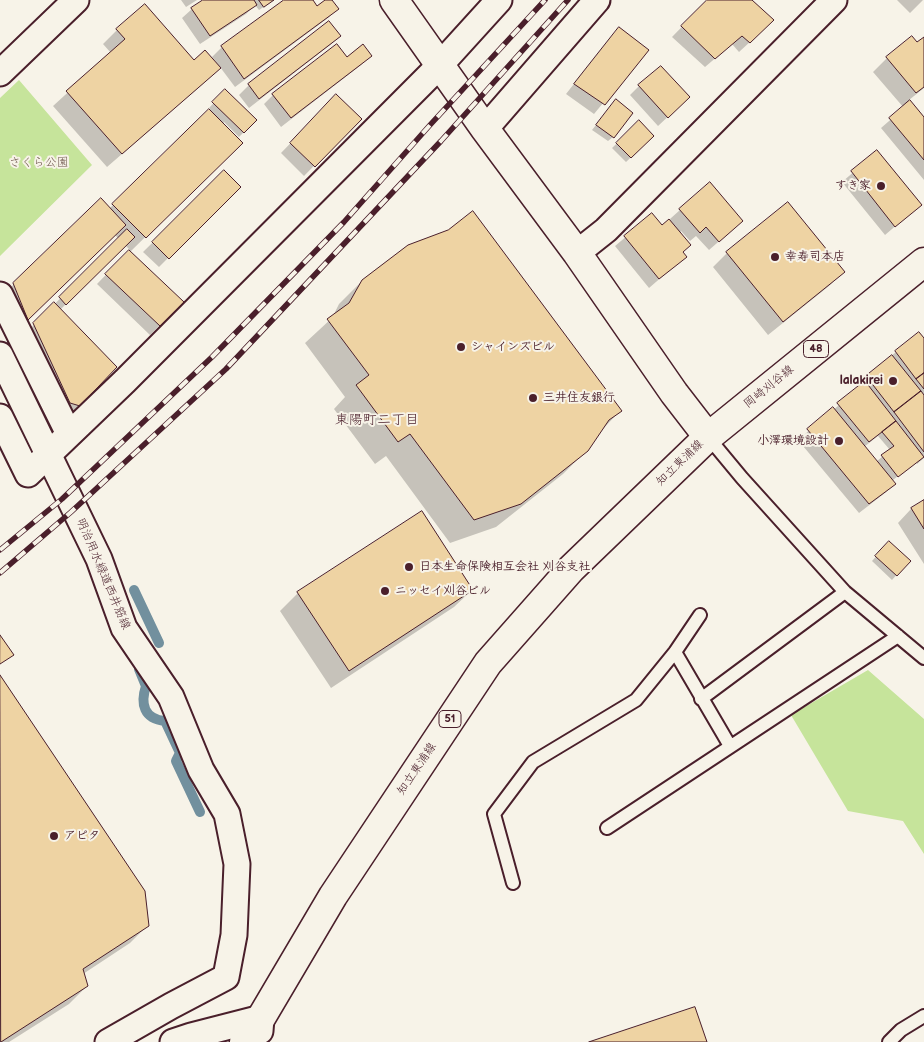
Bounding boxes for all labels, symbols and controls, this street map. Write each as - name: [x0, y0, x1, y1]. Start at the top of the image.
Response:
- park label: さくら公園: [9, 156, 69, 170]
- place label: すき家: [835, 179, 871, 193]
- marker: すき家: [875, 180, 887, 192]
- place label: 幸寿司本店: [785, 250, 845, 264]
- marker: 幸寿司本店: [769, 251, 781, 263]
- place label: シャインズビル: [471, 340, 555, 354]
- road number: 48: [804, 340, 828, 358]
- marker: シャインズビル: [455, 341, 467, 353]
- street label: 岡崎刈谷線: [741, 363, 797, 411]
- place label: lalakirei: [840, 374, 883, 388]
- marker: lalakirei: [887, 375, 899, 387]
- place label: 三井住友銀行: [543, 391, 615, 405]
- marker: 三井住友銀行: [527, 392, 539, 404]
- district label: 東陽町二丁目: [335, 412, 419, 428]
- place label: 小澤環境設計: [757, 434, 829, 448]
- marker: 小澤環境設計: [833, 435, 845, 447]
- street label: 知立東浦線: [653, 437, 707, 489]
- street label: 明治用水緑道西井筋線: [73, 516, 133, 632]
- place label: 日本生命保険相互会社 刈谷支社: [419, 560, 590, 574]
- marker: 日本生命保険相互会社 刈谷支社: [403, 561, 415, 573]
- place label: ニッセイ刈谷ビル: [395, 584, 491, 598]
- marker: ニッセイ刈谷ビル: [379, 585, 391, 597]
- road number: 51: [439, 711, 461, 728]
- street label: 知立東浦線: [394, 740, 440, 798]
- place label: アピタ: [64, 829, 100, 843]
- marker: アピタ: [48, 830, 60, 842]

